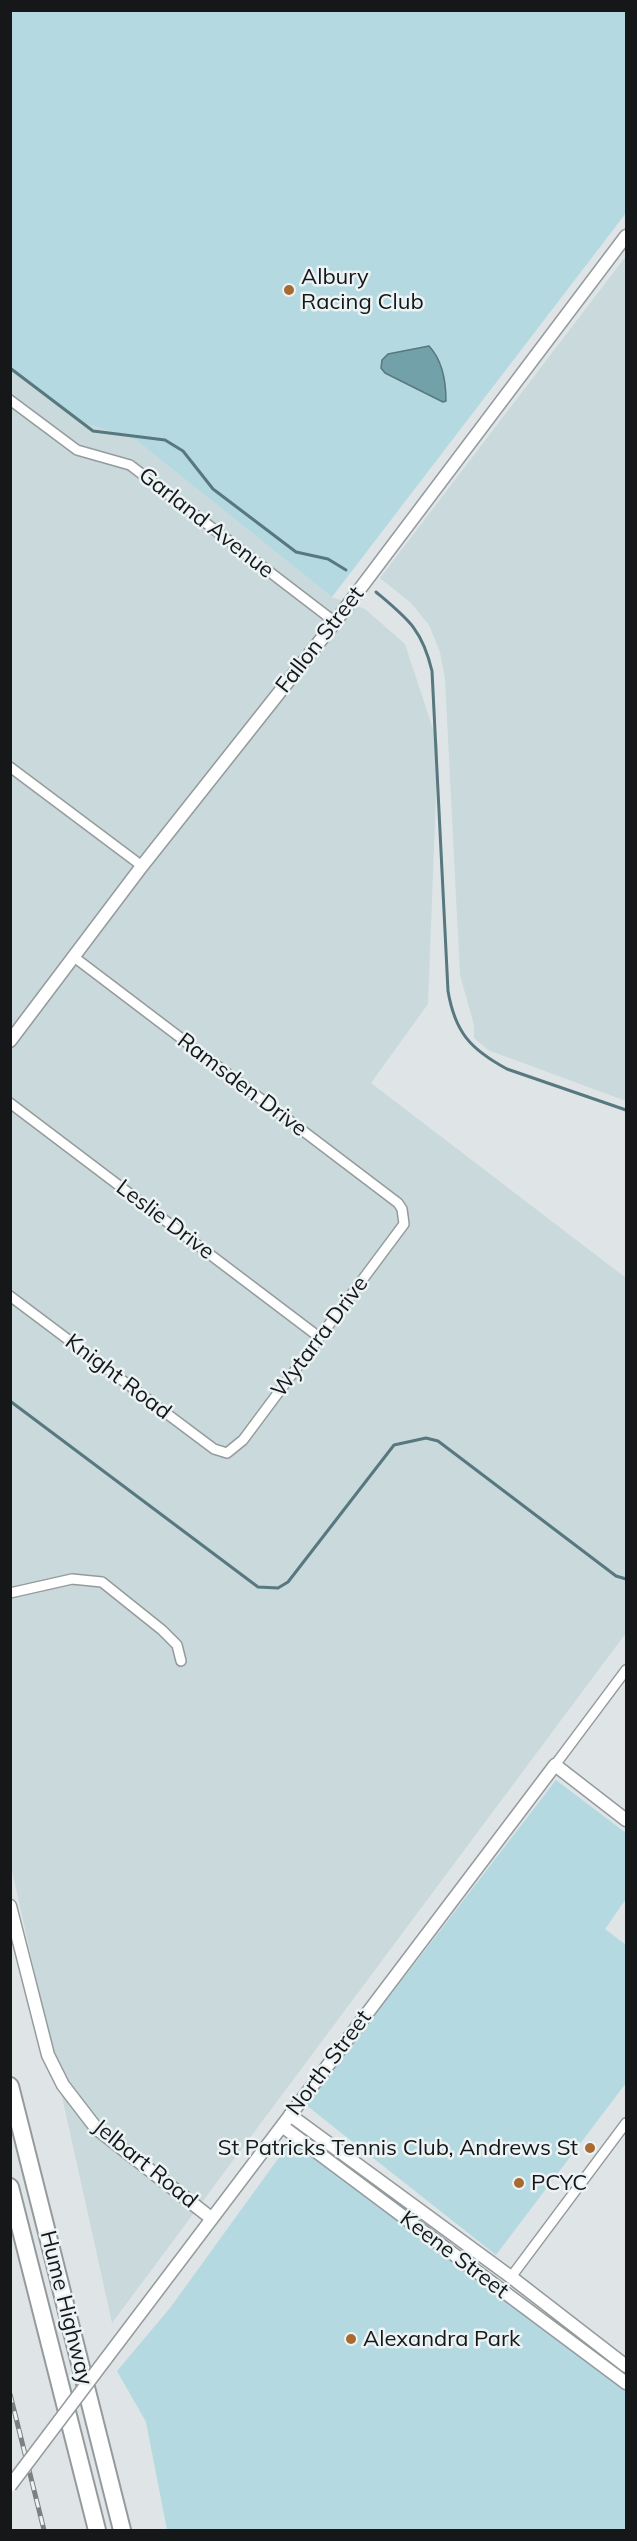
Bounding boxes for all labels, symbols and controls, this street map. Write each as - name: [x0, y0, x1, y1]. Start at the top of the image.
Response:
- place label: Albury Racing Club: [301, 264, 424, 316]
- marker: Albury Racing Club: [282, 283, 296, 297]
- street label: Garland Avenue: [133, 462, 279, 584]
- street label: Fallon Street: [270, 582, 370, 698]
- street label: Ramsden Drive: [172, 1028, 312, 1142]
- street label: Leslie Drive: [111, 1175, 219, 1265]
- street label: Wytarra Drive: [266, 1271, 374, 1403]
- street label: Knight Road: [60, 1329, 176, 1425]
- street label: North Street: [281, 2005, 377, 2121]
- street label: Jelbart Road: [87, 2114, 203, 2214]
- place label: St Patricks Tennis Club, Andrews St: [218, 2135, 578, 2161]
- marker: St Patricks Tennis Club, Andrews St: [583, 2141, 597, 2155]
- place label: PCYC: [531, 2170, 587, 2196]
- marker: PCYC: [512, 2176, 526, 2190]
- street label: Keene Street: [395, 2206, 513, 2304]
- street label: Hume Highway: [34, 2228, 98, 2388]
- place label: Alexandra Park: [363, 2326, 520, 2352]
- marker: Alexandra Park: [344, 2332, 358, 2346]

